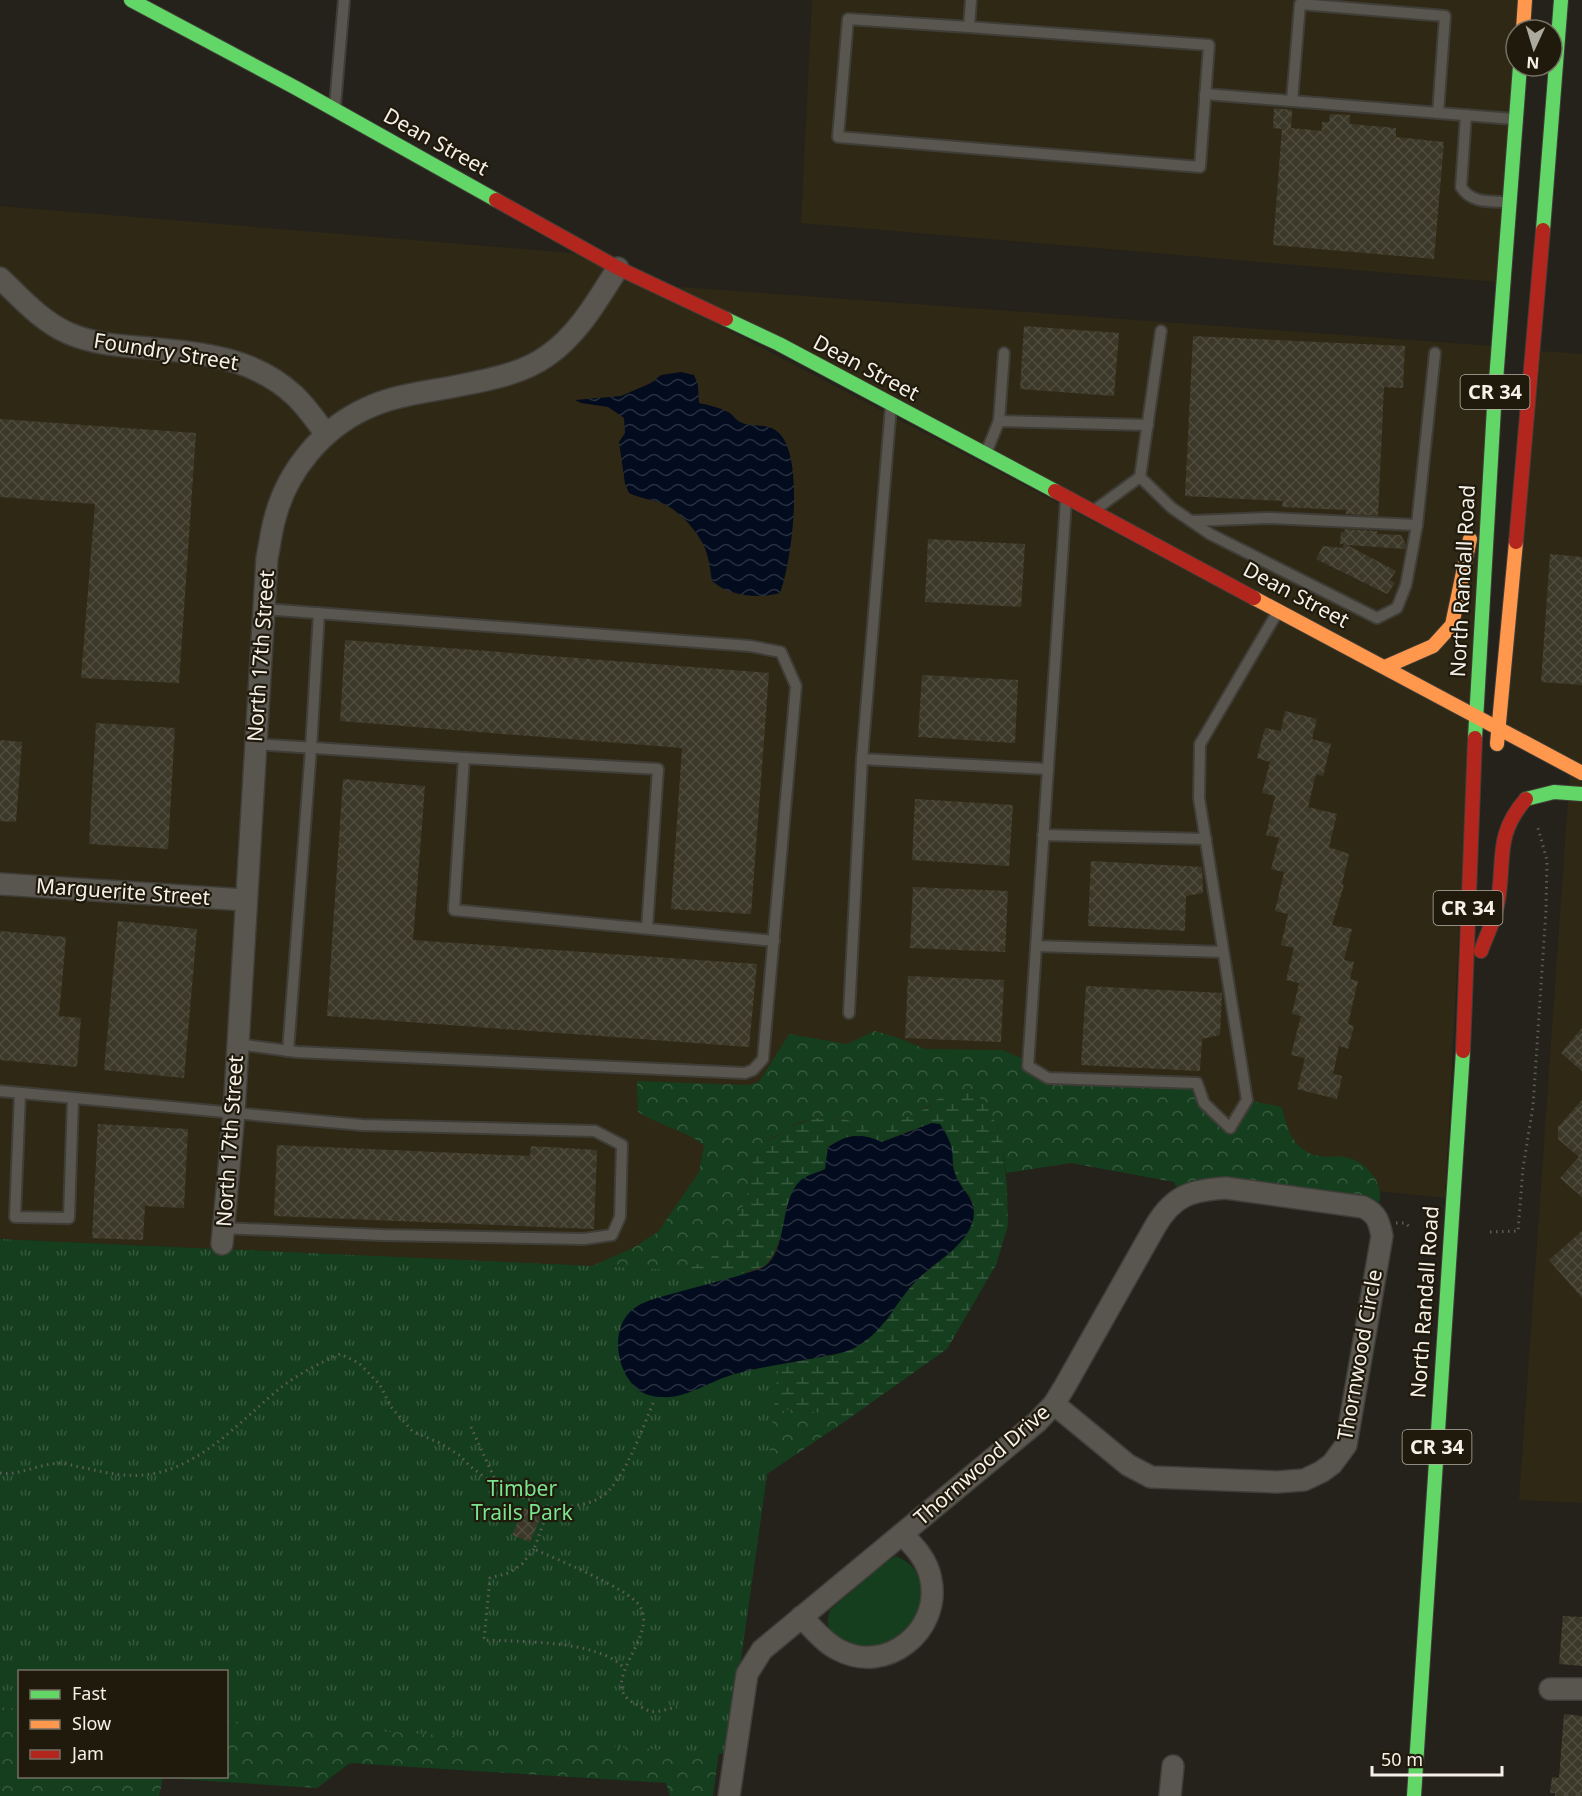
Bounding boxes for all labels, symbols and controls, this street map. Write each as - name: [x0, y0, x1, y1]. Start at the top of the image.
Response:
- north arrow: [1504, 18, 1564, 78]
- text: N: [1526, 52, 1540, 74]
- street label: Dean Street: [379, 101, 494, 182]
- street label: Foundry Street: [92, 326, 241, 376]
- street label: Dean Street: [809, 328, 925, 407]
- road number: CR 34: [1460, 375, 1530, 409]
- street label: North Randall Road: [1443, 484, 1481, 678]
- street label: Dean Street: [1239, 555, 1355, 634]
- street label: North 17th Street: [240, 569, 280, 743]
- street label: Marguerite Street: [35, 871, 212, 911]
- road number: CR 34: [1434, 891, 1502, 925]
- street label: North 17th Street: [209, 1054, 249, 1228]
- street label: North Randall Road: [1403, 1205, 1445, 1399]
- street label: Thornwood Circle: [1330, 1267, 1388, 1443]
- street label: Thornwood Drive: [908, 1398, 1055, 1531]
- road number: CR 34: [1402, 1430, 1472, 1464]
- park label: Timber Trails Park: [471, 1474, 573, 1526]
- legend: [18, 1670, 228, 1778]
- text: Fast: [72, 1681, 107, 1705]
- text: Slow: [72, 1711, 111, 1735]
- scale bar: [1372, 1739, 1502, 1777]
- text: Jam: [70, 1741, 104, 1765]
- text: 50 m: [1381, 1747, 1423, 1771]

